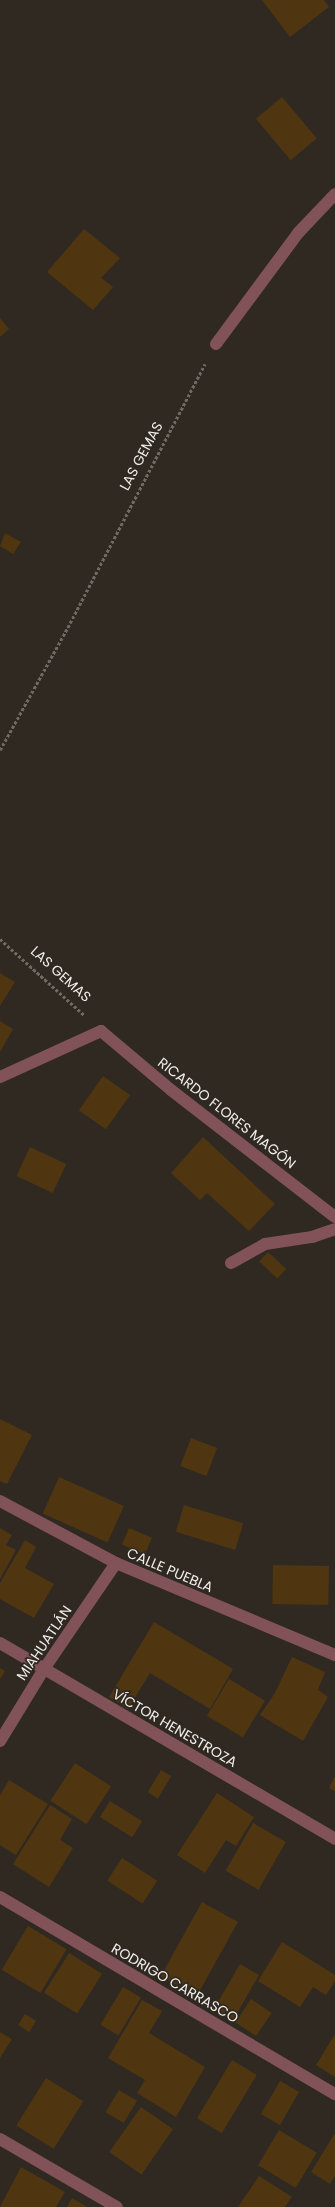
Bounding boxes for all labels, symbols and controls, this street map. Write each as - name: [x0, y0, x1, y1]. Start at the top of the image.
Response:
- street label: LAS GEMAS: [116, 419, 166, 493]
- street label: LAS GEMAS: [27, 943, 95, 1005]
- street label: RICARDO FLORES MAGÓN: [155, 1054, 299, 1172]
- street label: CALLE PUEBLA: [124, 1544, 216, 1596]
- street label: MIAHUATLÁN: [13, 1602, 75, 1684]
- street label: VÍCTOR HENESTROZA: [110, 1686, 240, 1770]
- street label: RODRIGO CARRASCO: [109, 1940, 241, 2026]

